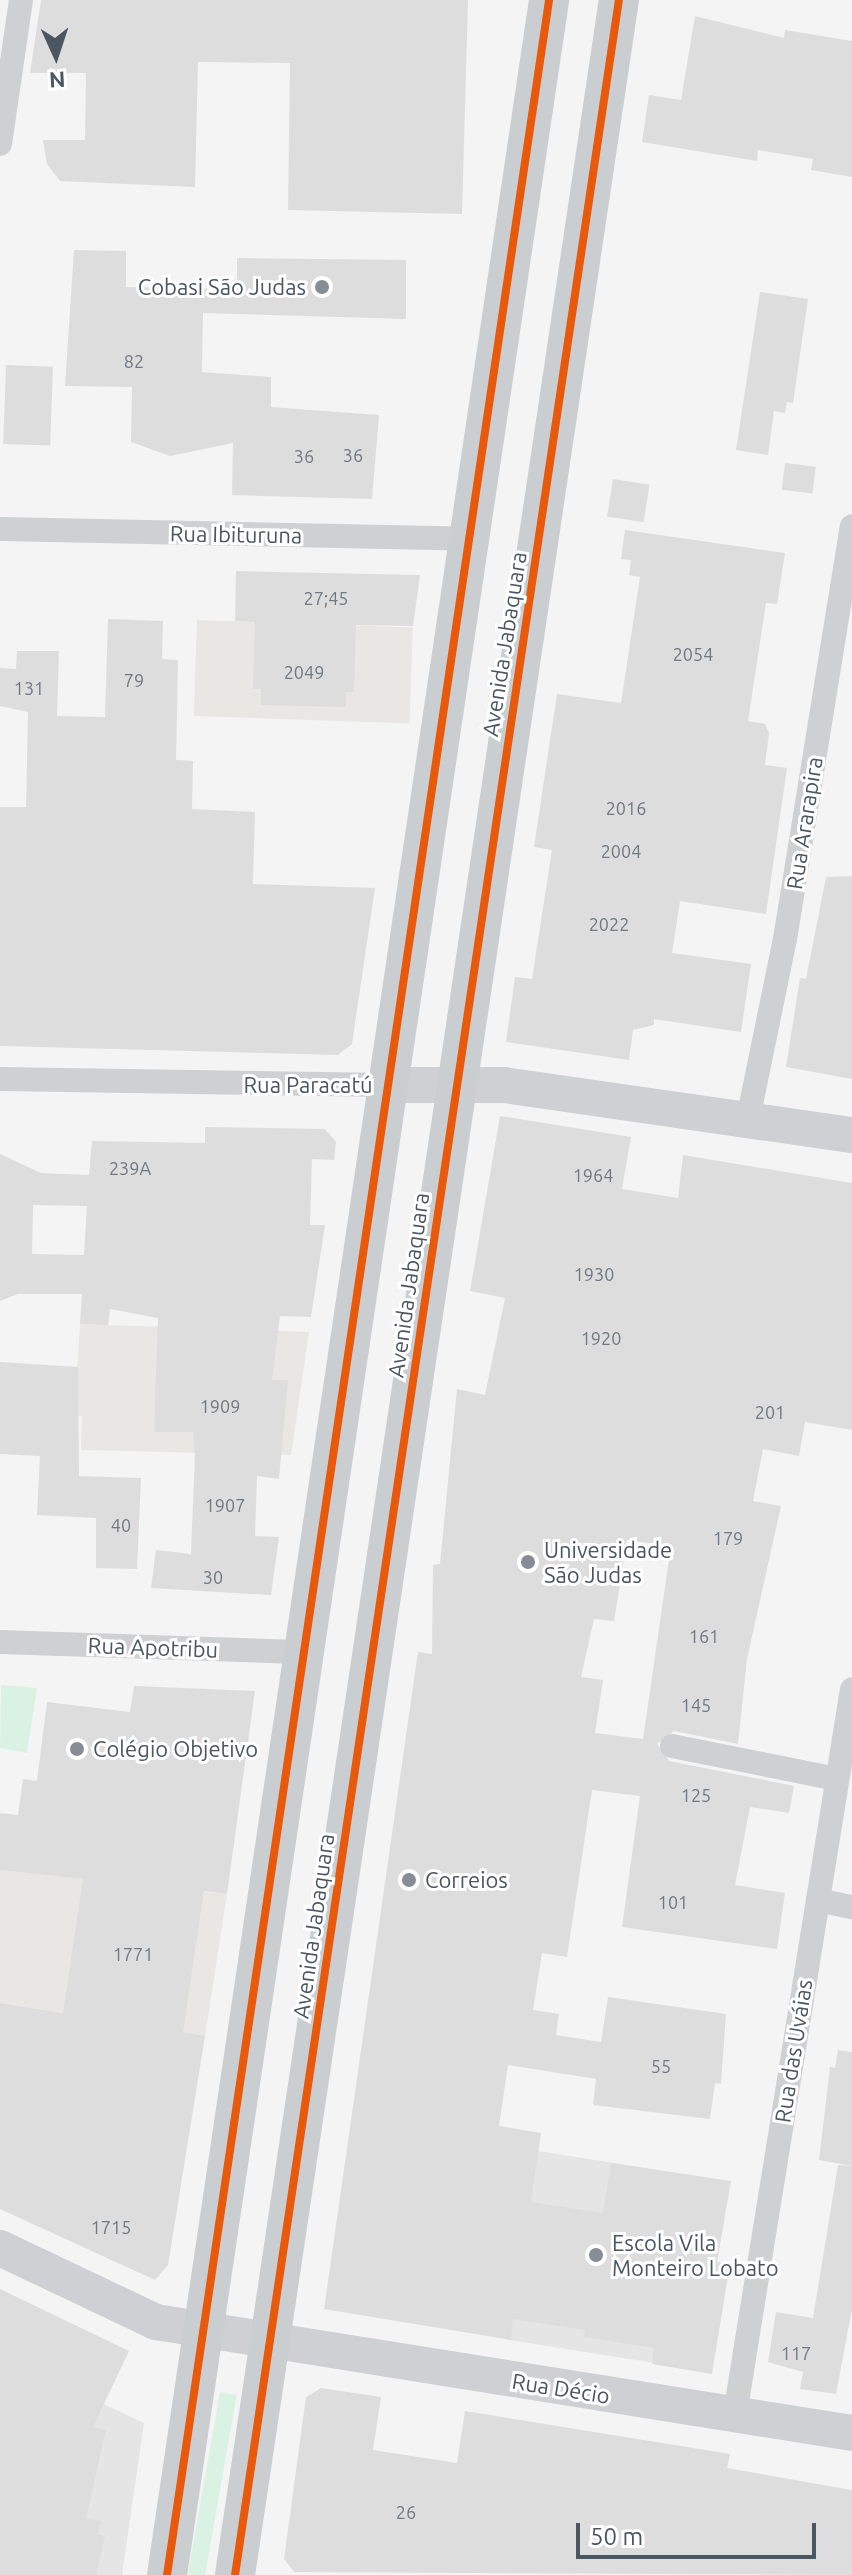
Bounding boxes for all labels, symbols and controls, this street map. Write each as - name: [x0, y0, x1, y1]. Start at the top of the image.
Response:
- north arrow: [16, 16, 96, 96]
- text: N: [48, 68, 66, 93]
- place label: Cobasi São Judas: [138, 274, 306, 300]
- marker: Cobasi São Judas: [313, 278, 331, 296]
- house number: 82: [124, 350, 144, 372]
- house number: 36: [343, 444, 363, 466]
- house number: 36: [294, 445, 314, 467]
- street label: Rua Ibituruna: [170, 520, 302, 548]
- street label: Avenida Jabaquara: [476, 550, 532, 738]
- house number: 27;45: [303, 587, 349, 609]
- house number: 2054: [673, 643, 713, 665]
- house number: 2049: [284, 661, 324, 683]
- house number: 79: [124, 669, 144, 691]
- house number: 131: [14, 677, 44, 699]
- street label: Rua Ararapira: [780, 755, 828, 891]
- house number: 2016: [606, 797, 646, 819]
- house number: 2004: [601, 840, 641, 862]
- house number: 2022: [589, 913, 629, 935]
- street label: Rua Paracatú: [243, 1072, 373, 1098]
- house number: 239A: [109, 1157, 151, 1179]
- house number: 1964: [573, 1164, 613, 1186]
- street label: Avenida Jabaquara: [382, 1191, 434, 1379]
- house number: 1930: [574, 1263, 614, 1285]
- house number: 1920: [581, 1327, 621, 1349]
- house number: 1909: [200, 1395, 240, 1417]
- house number: 201: [755, 1401, 785, 1423]
- house number: 1907: [205, 1494, 245, 1516]
- house number: 40: [111, 1514, 131, 1536]
- house number: 179: [713, 1527, 743, 1549]
- place label: Universidade São Judas: [544, 1536, 672, 1588]
- marker: Universidade São Judas: [519, 1553, 537, 1571]
- house number: 30: [203, 1566, 223, 1588]
- house number: 161: [689, 1625, 719, 1647]
- street label: Rua Apotribu: [87, 1632, 219, 1662]
- house number: 145: [681, 1694, 711, 1716]
- place label: Colégio Objetivo: [93, 1736, 258, 1762]
- marker: Colégio Objetivo: [68, 1740, 86, 1758]
- house number: 125: [681, 1784, 711, 1806]
- street label: Avenida Jabaquara: [287, 1832, 339, 2020]
- place label: Correios: [425, 1867, 508, 1893]
- marker: Correios: [400, 1871, 418, 1889]
- house number: 101: [658, 1891, 688, 1913]
- house number: 1771: [113, 1943, 153, 1965]
- street label: Rua das Uváias: [769, 1978, 817, 2124]
- house number: 55: [651, 2055, 671, 2077]
- house number: 1715: [91, 2216, 131, 2238]
- place label: Escola Vila Monteiro Lobato: [612, 2229, 779, 2280]
- marker: Escola Vila Monteiro Lobato: [587, 2246, 605, 2264]
- house number: 117: [781, 2342, 811, 2364]
- street label: Rua Décio: [510, 2367, 612, 2409]
- house number: 26: [396, 2501, 416, 2523]
- scale bar: [580, 2507, 820, 2557]
- text: 50 m: [590, 2523, 643, 2550]

